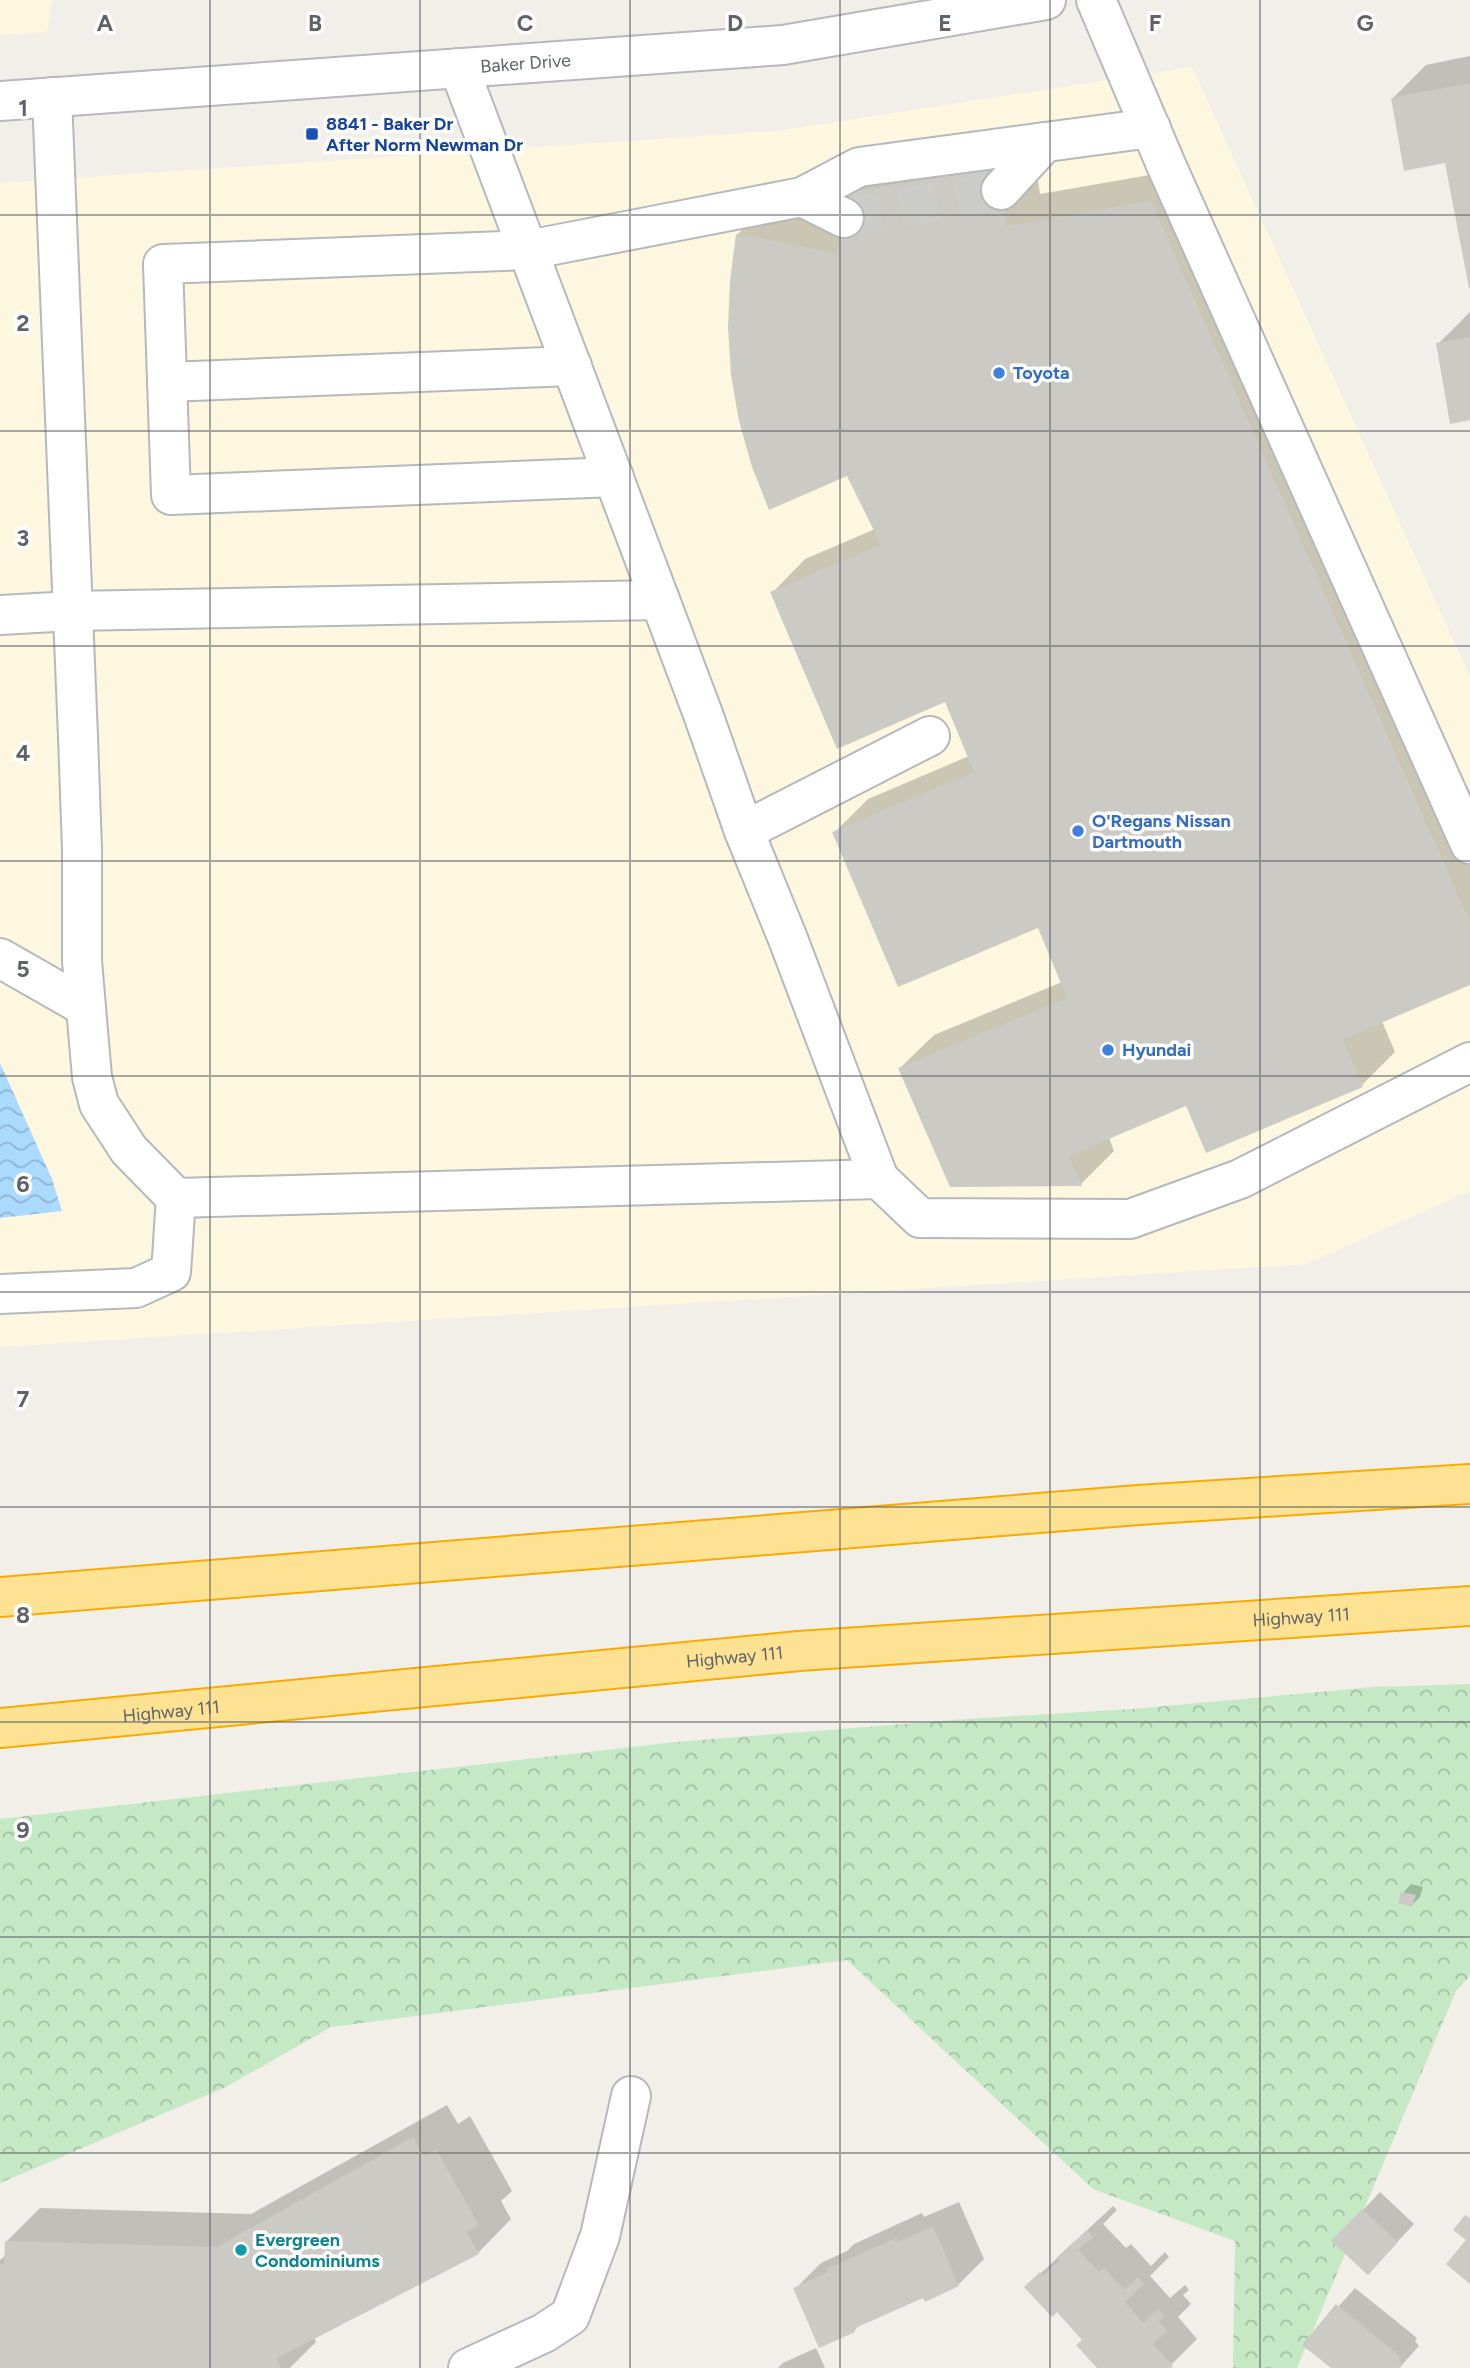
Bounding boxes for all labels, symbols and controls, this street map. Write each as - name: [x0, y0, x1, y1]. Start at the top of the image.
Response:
- text: A: [97, 9, 114, 37]
- text: B: [308, 9, 322, 37]
- text: C: [517, 9, 534, 37]
- text: D: [727, 9, 743, 37]
- text: E: [938, 9, 952, 37]
- text: F: [1149, 9, 1162, 37]
- text: G: [1356, 9, 1374, 37]
- street label: Baker Drive: [480, 49, 572, 78]
- text: 1: [18, 94, 28, 122]
- place label: 8841 - Baker Dr After Norm Newman Dr: [326, 113, 523, 156]
- marker: 8841 - Baker Dr After Norm Newman Dr: [304, 126, 320, 142]
- text: 2: [16, 309, 30, 337]
- place label: Toyota: [1013, 362, 1070, 384]
- marker: Toyota: [991, 365, 1007, 381]
- text: 3: [17, 524, 29, 552]
- text: 4: [16, 739, 30, 767]
- place label: O'Regans Nissan Dartmouth: [1092, 810, 1231, 853]
- marker: O'Regans Nissan Dartmouth: [1070, 823, 1086, 839]
- text: 5: [16, 955, 30, 983]
- place label: Hyundai: [1122, 1039, 1191, 1061]
- marker: Hyundai: [1100, 1042, 1116, 1058]
- text: 6: [16, 1170, 30, 1198]
- text: 7: [17, 1385, 30, 1413]
- text: 8: [16, 1601, 30, 1629]
- street label: Highway 111: [1252, 1603, 1351, 1632]
- street label: Highway 111: [685, 1642, 784, 1673]
- street label: Highway 111: [122, 1696, 221, 1727]
- text: 9: [16, 1816, 30, 1844]
- place label: Evergreen Condominiums: [255, 2229, 380, 2272]
- marker: Evergreen Condominiums: [233, 2242, 249, 2258]

